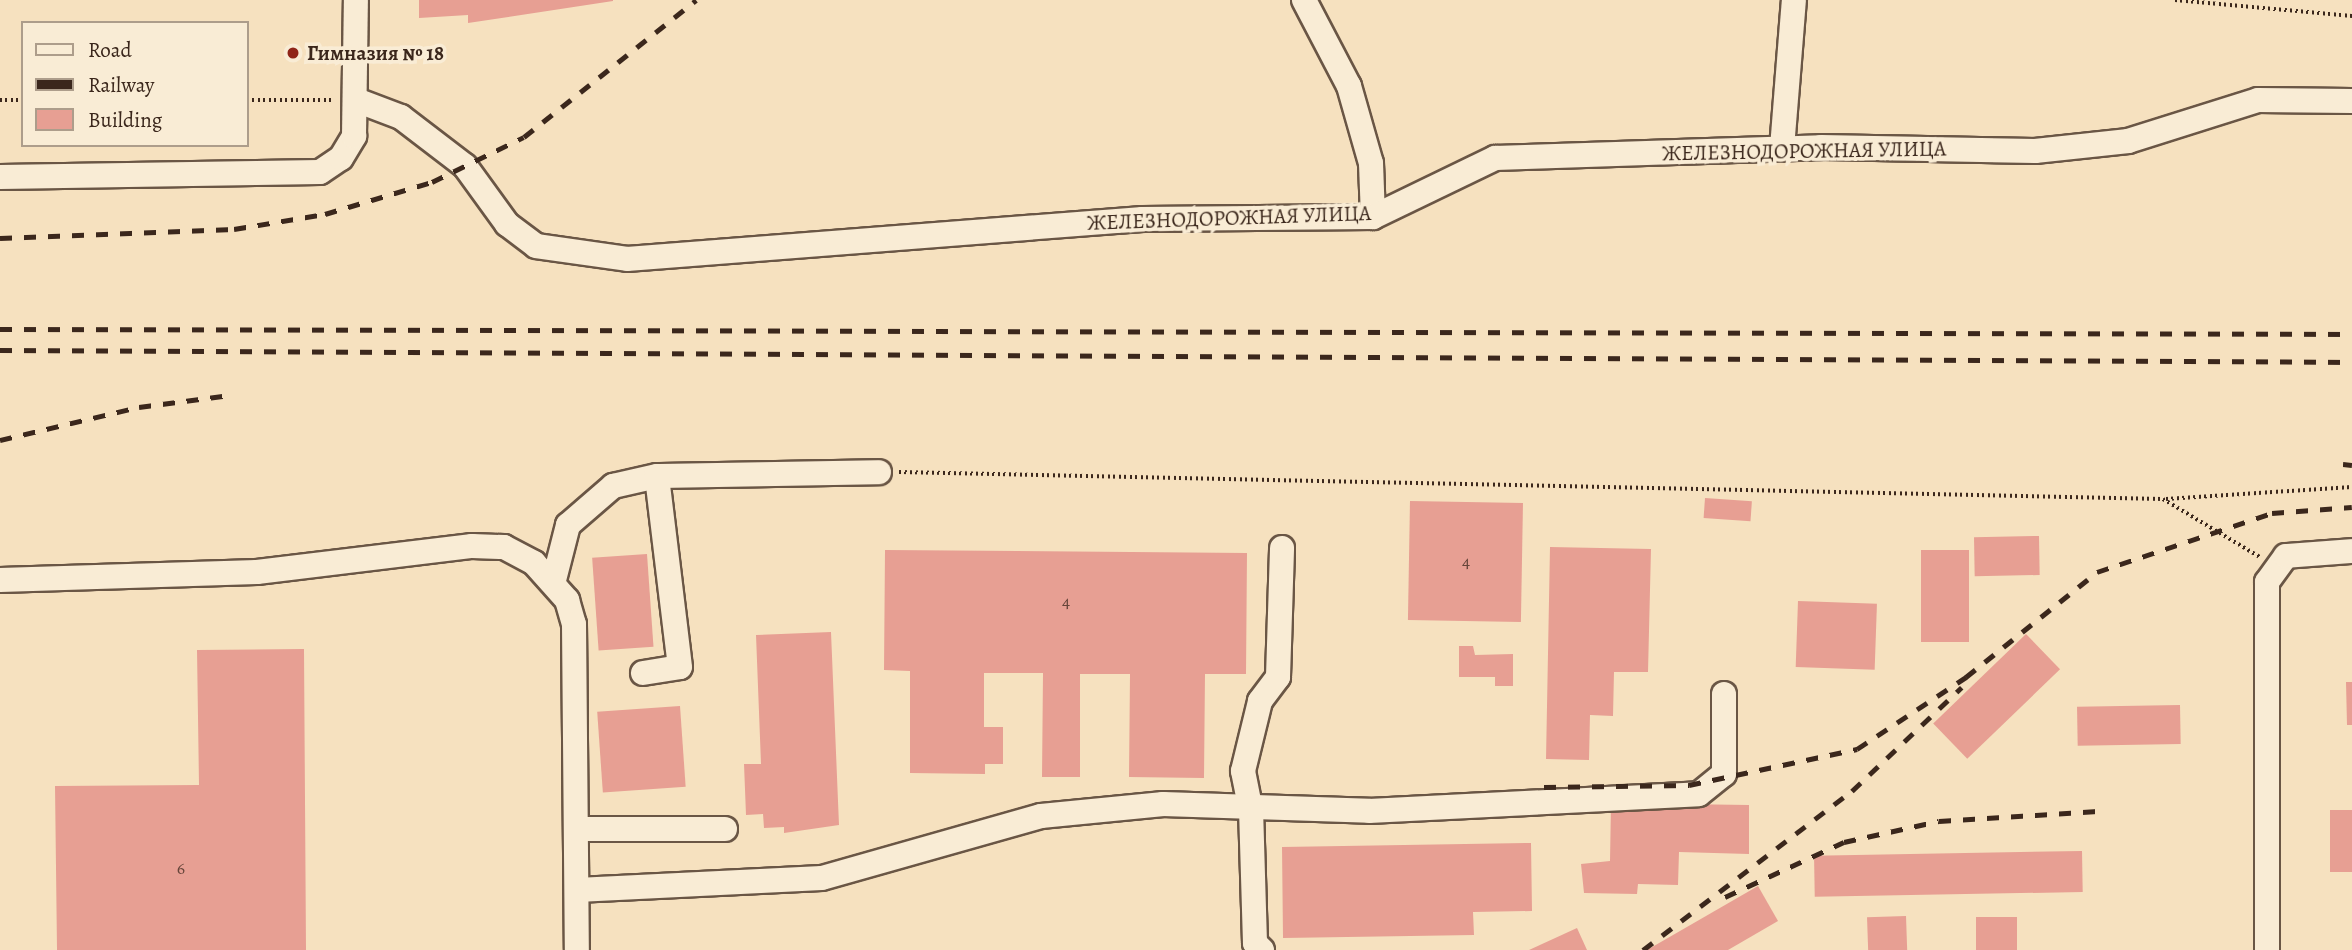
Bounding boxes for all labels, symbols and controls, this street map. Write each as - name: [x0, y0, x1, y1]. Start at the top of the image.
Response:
- legend: [21, 21, 248, 147]
- text: Road: [88, 36, 132, 64]
- place label: Гимназия № 18: [307, 40, 444, 66]
- marker: Гимназия № 18: [285, 45, 301, 61]
- text: Railway: [88, 71, 154, 99]
- text: Building: [88, 106, 162, 134]
- street label: ЖЕЛЕЗНОДОРОЖНАЯ УЛИЦА: [1662, 136, 1946, 166]
- street label: ЖЕЛЕЗНОДОРОЖНАЯ УЛИЦА: [1087, 200, 1371, 236]
- house number: 4: [1462, 550, 1470, 572]
- house number: 4: [1062, 590, 1070, 612]
- house number: 6: [177, 857, 185, 879]

